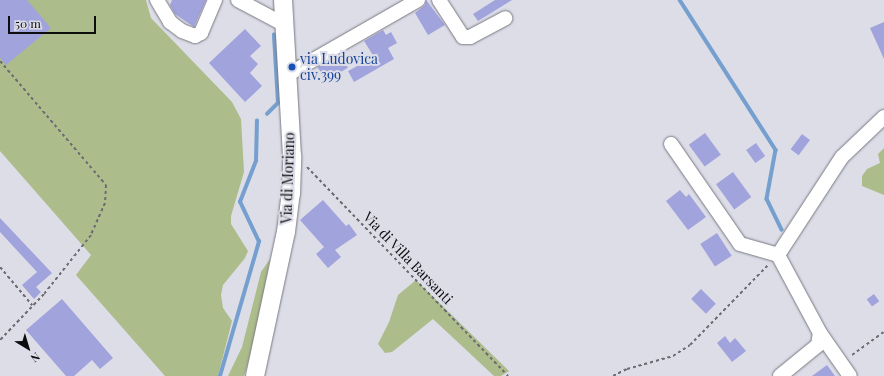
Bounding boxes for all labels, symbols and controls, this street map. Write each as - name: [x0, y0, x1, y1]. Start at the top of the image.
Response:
- scale bar: [10, 8, 98, 34]
- text: 50 m: [15, 15, 41, 31]
- place label: via Ludovica civ.399: [300, 51, 378, 84]
- marker: via Ludovica civ.399: [287, 62, 297, 72]
- street label: Via di Moriano: [278, 132, 298, 224]
- street label: Via di Villa Barsanti: [359, 208, 457, 308]
- north arrow: [8, 328, 48, 368]
- text: N: [28, 349, 43, 366]

